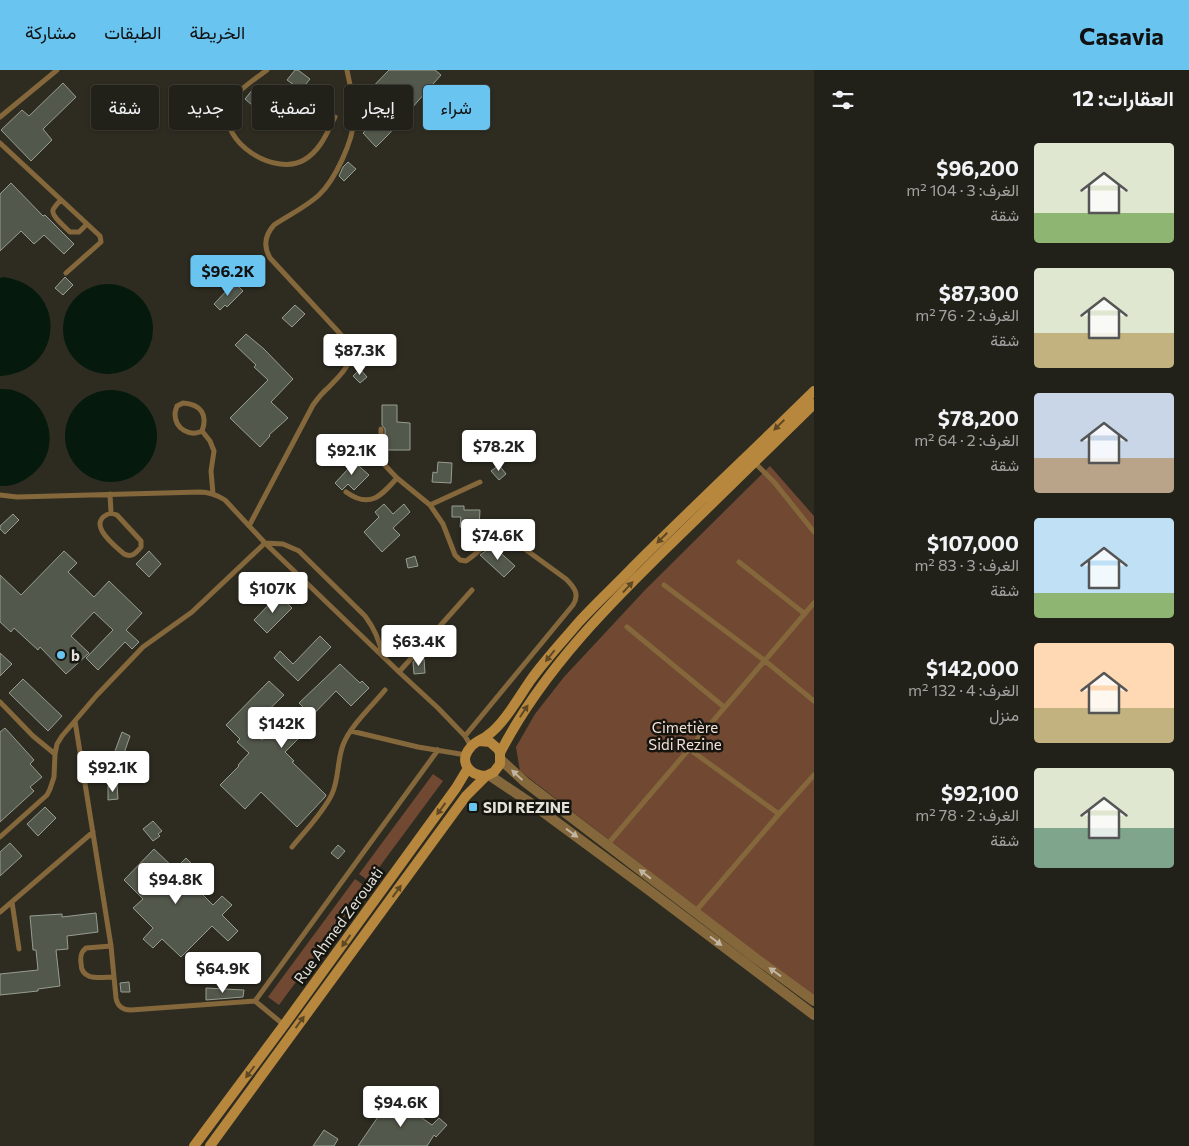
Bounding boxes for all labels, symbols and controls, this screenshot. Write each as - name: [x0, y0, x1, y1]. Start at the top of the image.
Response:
- text: مشاركة: [25, 21, 76, 43]
- text: الطبقات: [104, 21, 161, 43]
- text: الخريطة: [189, 21, 245, 43]
- text: Casavia: [1079, 21, 1164, 50]
- chip: شقة: [91, 85, 159, 130]
- chip: جديد: [169, 85, 242, 130]
- chip: تصفية: [252, 85, 334, 130]
- chip: إيجار: [344, 85, 413, 130]
- chip: شراء: [423, 85, 490, 130]
- text: العقارات: 12: [1073, 85, 1174, 110]
- icon: filters: [829, 86, 857, 114]
- text: $96,200: [936, 155, 1019, 180]
- icon: home: [1074, 163, 1134, 223]
- text: الغرف: 3 · 104 m²: [906, 180, 1019, 199]
- text: شقة: [990, 205, 1019, 224]
- pin: $96.2K: [187, 254, 269, 297]
- text: $96.2K: [201, 261, 255, 280]
- text: $87,300: [939, 280, 1019, 305]
- icon: home: [1074, 288, 1134, 348]
- text: الغرف: 2 · 76 m²: [915, 305, 1019, 324]
- text: شقة: [990, 330, 1019, 349]
- pin: $87.3K: [319, 334, 401, 376]
- text: $87.3K: [334, 340, 386, 359]
- text: $78,200: [938, 405, 1019, 430]
- icon: home: [1074, 413, 1134, 473]
- one-way arrow: [773, 419, 785, 431]
- pin: $78.2K: [458, 430, 540, 472]
- text: الغرف: 2 · 64 m²: [914, 430, 1019, 449]
- pin: $92.1K: [311, 434, 393, 476]
- text: $78.2K: [473, 436, 525, 455]
- text: $92.1K: [327, 440, 377, 459]
- text: شقة: [990, 455, 1019, 474]
- pin: $74.6K: [457, 518, 539, 561]
- text: $74.6K: [472, 525, 524, 544]
- text: $107,000: [927, 530, 1019, 555]
- one-way arrow: [656, 532, 668, 544]
- icon: home: [1074, 538, 1134, 598]
- text: الغرف: 3 · 83 m²: [914, 555, 1019, 574]
- pin: $107K: [238, 572, 308, 614]
- text: $107K: [250, 578, 296, 597]
- text: شقة: [990, 580, 1019, 599]
- one-way arrow: [622, 581, 634, 593]
- pin: $63.4K: [378, 624, 460, 667]
- text: $63.4K: [392, 631, 446, 650]
- place label: b: [71, 646, 80, 664]
- marker: b: [55, 649, 67, 661]
- one-way arrow: [545, 649, 556, 662]
- text: $142,000: [926, 655, 1019, 680]
- icon: home: [1074, 663, 1134, 723]
- text: الغرف: 4 · 132 m²: [908, 680, 1019, 699]
- one-way arrow: [519, 704, 529, 718]
- text: منزل: [989, 705, 1019, 724]
- pin: $142K: [247, 706, 317, 749]
- text: $142K: [259, 713, 305, 732]
- park label: Cimetière Sidi Rezine: [648, 718, 722, 753]
- pin: $92.1K: [72, 750, 154, 793]
- text: $92.1K: [88, 757, 138, 776]
- one-way arrow: [510, 769, 523, 780]
- text: $92,100: [941, 780, 1019, 805]
- icon: home: [1074, 788, 1134, 848]
- place label: SIDI REZINE: [483, 798, 570, 816]
- marker: SIDI REZINE: [467, 801, 479, 813]
- one-way arrow: [436, 802, 446, 816]
- text: الغرف: 2 · 78 m²: [915, 805, 1019, 824]
- one-way arrow: [565, 828, 578, 839]
- text: شقة: [990, 830, 1019, 849]
- pin: $94.8K: [135, 862, 217, 905]
- street label: Rue Ahmed Zerouati: [290, 863, 386, 987]
- text: $94.8K: [149, 869, 203, 888]
- one-way arrow: [638, 869, 652, 879]
- one-way arrow: [392, 884, 402, 898]
- one-way arrow: [341, 934, 351, 947]
- one-way arrow: [709, 936, 723, 946]
- pin: $64.9K: [182, 952, 264, 994]
- text: $64.9K: [196, 958, 250, 977]
- one-way arrow: [768, 967, 782, 977]
- one-way arrow: [295, 1016, 306, 1029]
- one-way arrow: [244, 1065, 255, 1078]
- pin: $94.6K: [360, 1086, 442, 1128]
- text: $94.6K: [374, 1092, 428, 1111]

